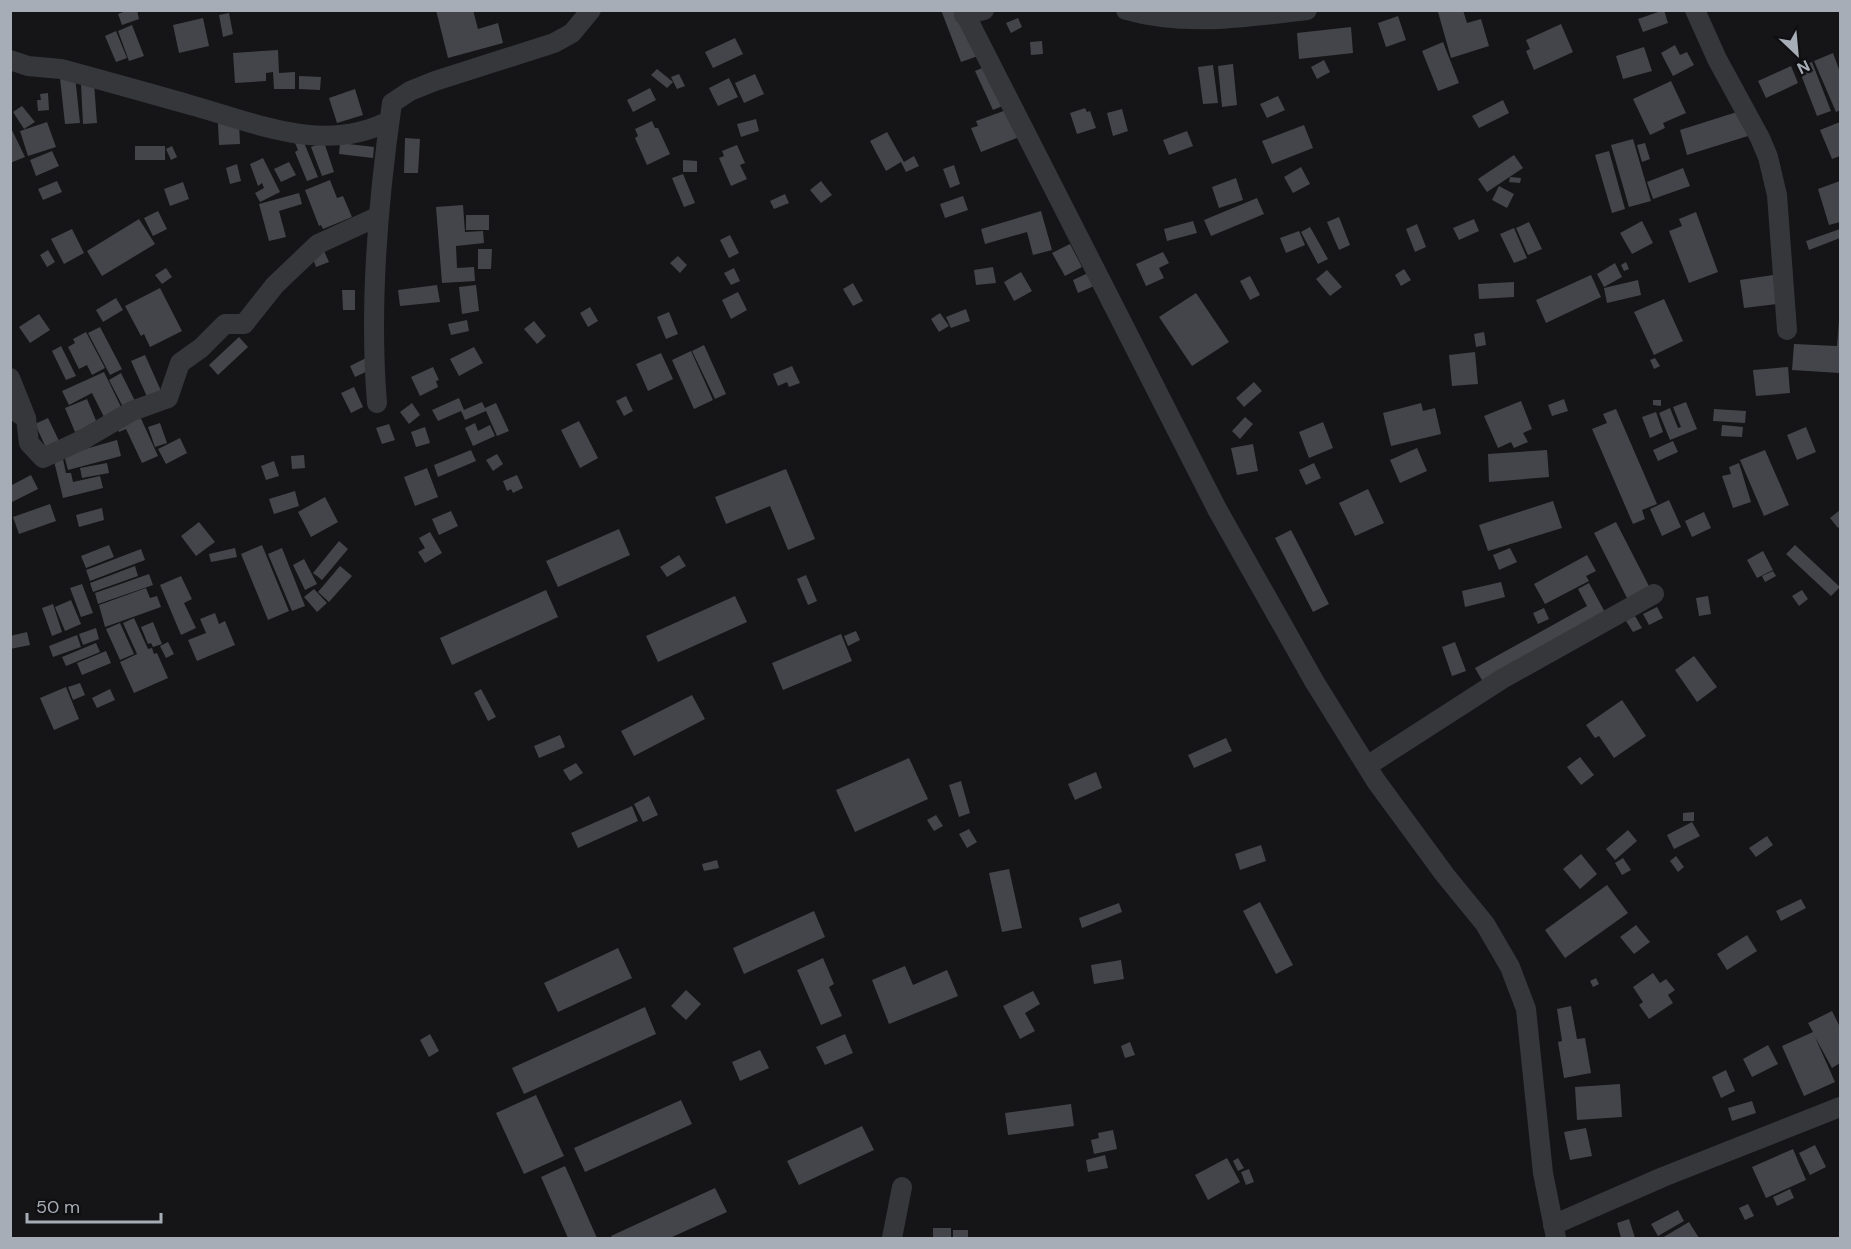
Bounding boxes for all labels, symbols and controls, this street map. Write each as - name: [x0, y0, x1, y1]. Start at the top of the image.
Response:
- north arrow: [1767, 24, 1827, 84]
- text: N: [1794, 55, 1813, 79]
- scale bar: [27, 1186, 160, 1224]
- text: 50 m: [36, 1195, 80, 1219]

